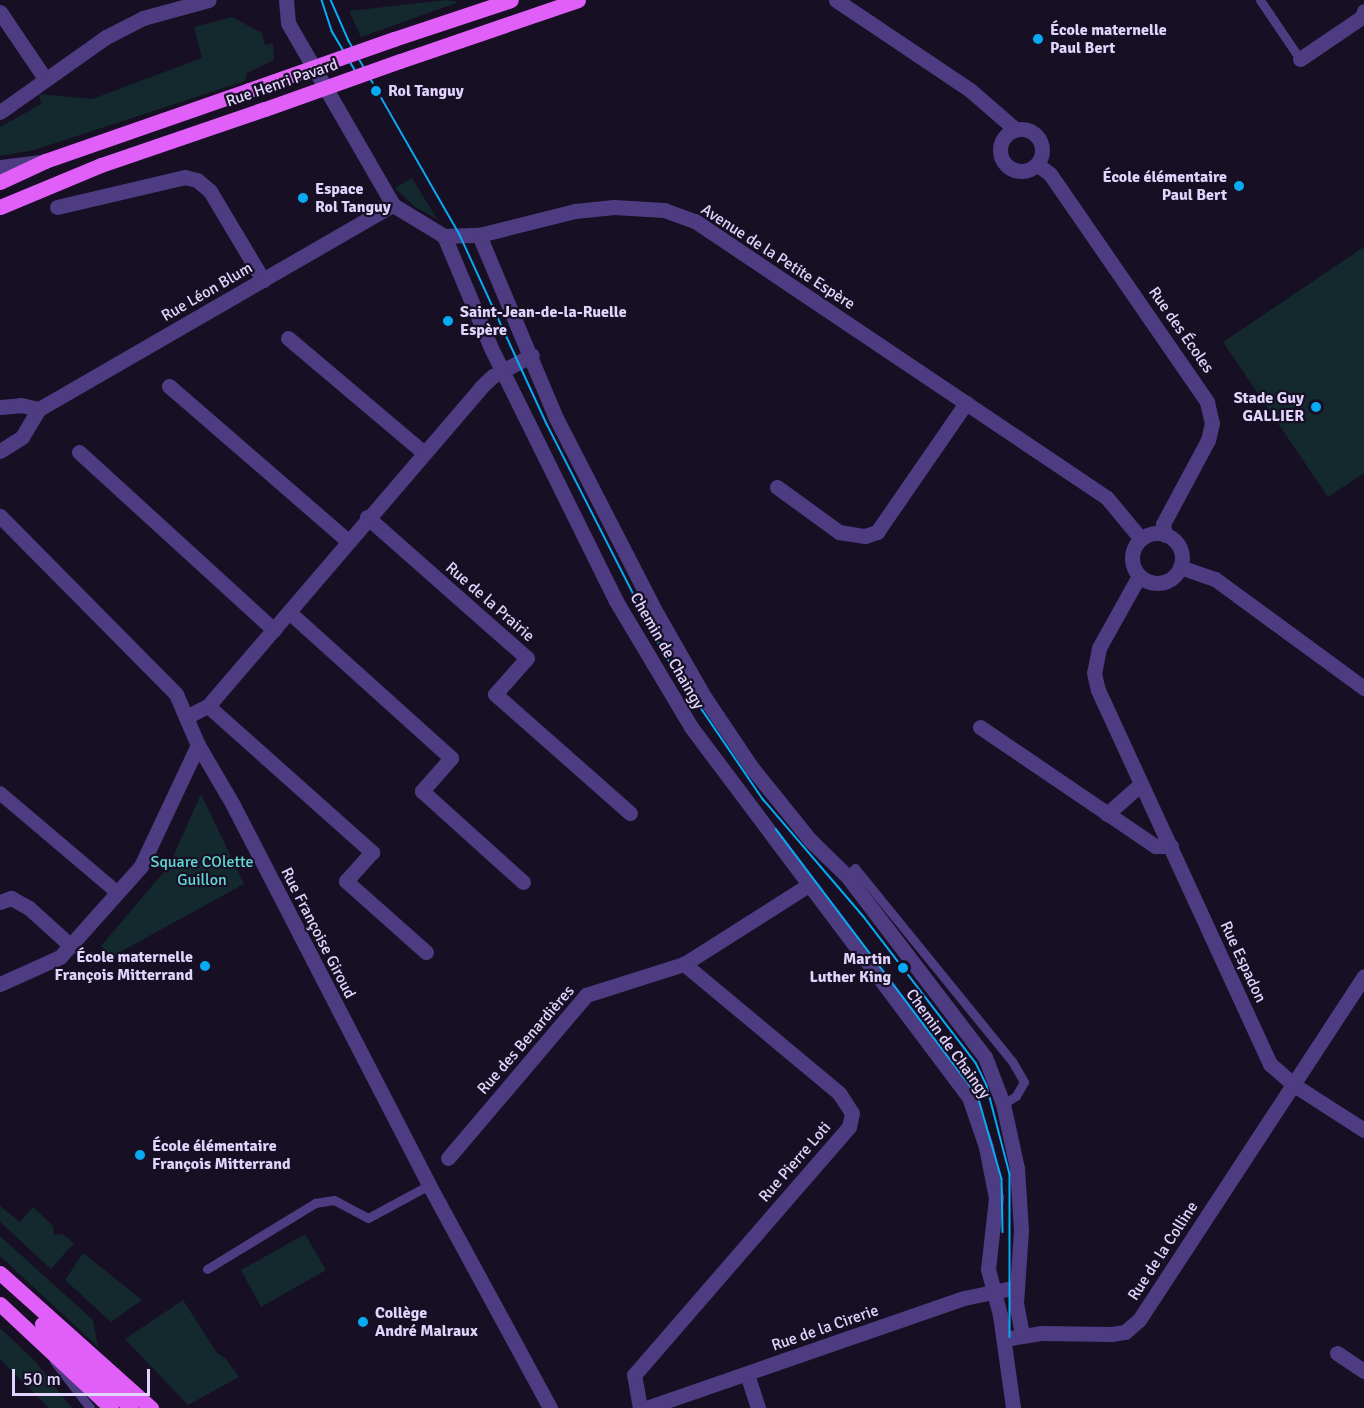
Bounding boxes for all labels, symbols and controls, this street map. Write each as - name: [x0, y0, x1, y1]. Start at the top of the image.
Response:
- place label: École maternelle Paul Bert: [1050, 20, 1167, 58]
- marker: École maternelle Paul Bert: [1031, 32, 1045, 46]
- street label: Rue Henri Pavard: [223, 55, 341, 111]
- place label: Rol Tanguy: [388, 81, 464, 101]
- marker: Rol Tanguy: [369, 84, 383, 98]
- place label: École élémentaire Paul Bert: [1102, 167, 1227, 205]
- place label: Espace Rol Tanguy: [315, 179, 391, 217]
- marker: École élémentaire Paul Bert: [1232, 179, 1246, 193]
- marker: Espace Rol Tanguy: [296, 191, 310, 205]
- street label: Avenue de la Petite Espère: [697, 200, 859, 314]
- street label: Rue Léon Blum: [158, 258, 256, 326]
- street label: Rue des Écoles: [1144, 283, 1218, 377]
- place label: Saint-Jean-de-la-Ruelle Espère: [460, 302, 627, 340]
- marker: Saint-Jean-de-la-Ruelle Espère: [441, 314, 455, 328]
- place label: Stade Guy GALLIER: [1234, 388, 1304, 426]
- marker: Stade Guy GALLIER: [1309, 400, 1323, 414]
- street label: Rue de la Prairie: [442, 558, 538, 646]
- street label: Chemin de Chaingy: [626, 589, 708, 713]
- park label: Square COlette Guillon: [150, 852, 254, 890]
- street label: Rue Françoise Giroud: [277, 864, 359, 1002]
- street label: Rue Espadon: [1216, 918, 1270, 1006]
- place label: École maternelle François Mitterrand: [55, 947, 193, 985]
- place label: Martin Luther King: [810, 949, 891, 987]
- marker: École maternelle François Mitterrand: [198, 959, 212, 973]
- marker: Martin Luther King: [896, 961, 910, 975]
- street label: Rue des Benardières: [473, 982, 579, 1098]
- street label: Chemin de Chaingy: [902, 985, 994, 1103]
- street label: Rue Pierre Loti: [755, 1118, 835, 1206]
- place label: École élémentaire François Mitterrand: [152, 1136, 290, 1174]
- marker: École élémentaire François Mitterrand: [133, 1148, 147, 1162]
- street label: Rue de la Colline: [1124, 1198, 1202, 1304]
- street label: Rue de la Cirerie: [769, 1301, 881, 1355]
- place label: Collège André Malraux: [375, 1303, 478, 1341]
- marker: Collège André Malraux: [356, 1315, 370, 1329]
- scale bar: [15, 1357, 153, 1395]
- text: 50 m: [23, 1368, 61, 1390]

